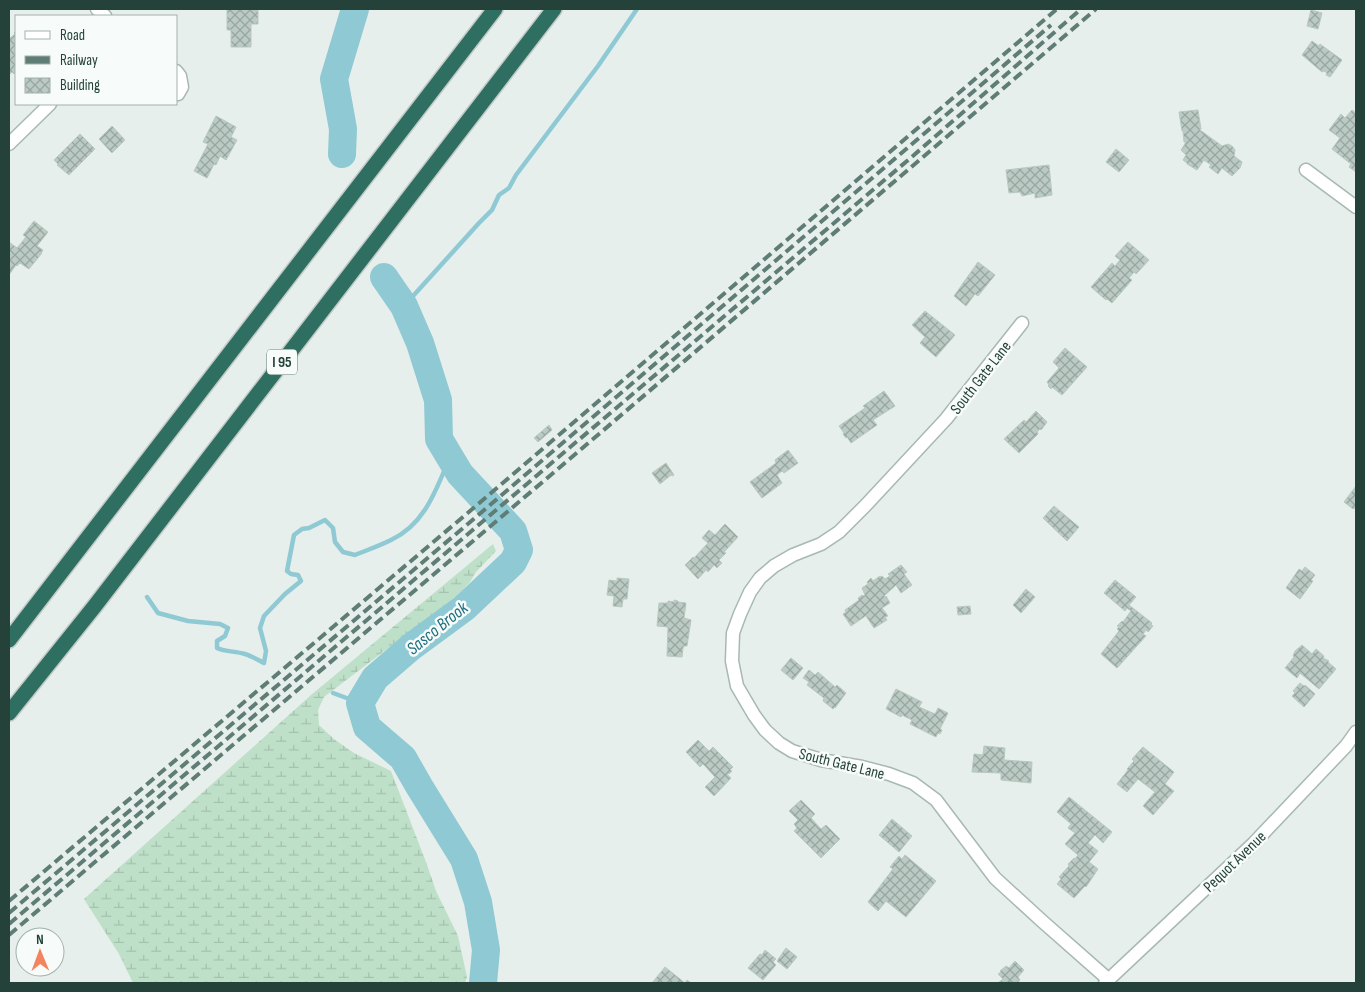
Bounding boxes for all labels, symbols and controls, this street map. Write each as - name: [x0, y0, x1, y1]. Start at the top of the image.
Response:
- legend: [15, 15, 178, 105]
- text: Road: [60, 26, 85, 45]
- text: Railway: [60, 51, 98, 70]
- text: Building: [60, 76, 100, 95]
- street label: South Gate Lane: [947, 338, 1016, 418]
- road number: I 95: [267, 350, 297, 374]
- water label: Sasco Brook: [403, 597, 473, 659]
- street label: South Gate Lane: [797, 745, 886, 784]
- street label: Pequot Avenue: [1200, 828, 1270, 897]
- north arrow: [15, 927, 65, 977]
- text: N: [36, 931, 44, 948]

